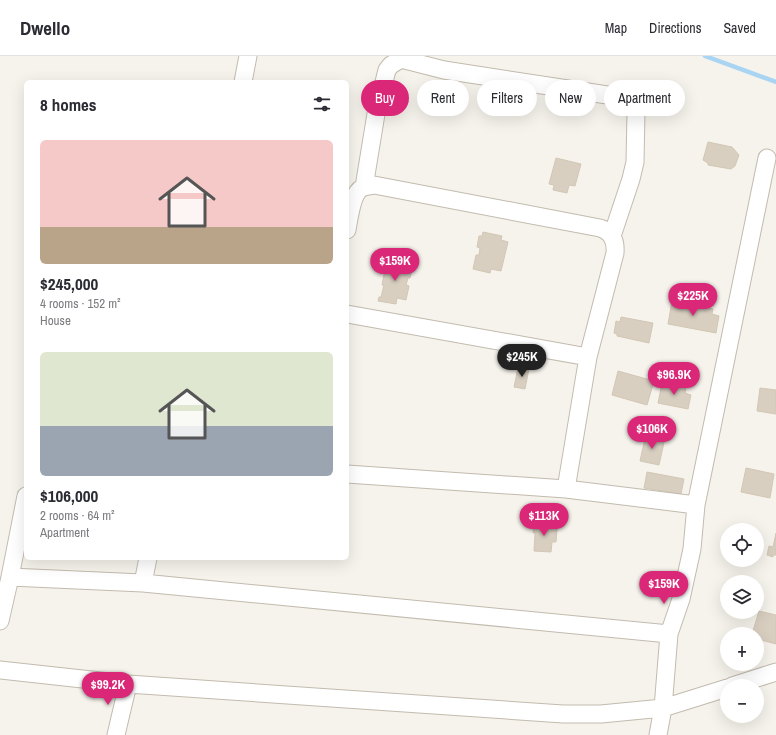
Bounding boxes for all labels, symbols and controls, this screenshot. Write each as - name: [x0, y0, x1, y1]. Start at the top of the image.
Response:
- text: Dwello: [20, 15, 70, 41]
- text: Map: [605, 19, 627, 37]
- text: Directions: [649, 19, 701, 37]
- text: Saved: [723, 19, 756, 37]
- chip: Buy: [361, 80, 409, 116]
- chip: Rent: [417, 80, 469, 116]
- chip: Filters: [477, 80, 537, 116]
- chip: New: [545, 80, 596, 116]
- chip: Apartment: [604, 80, 685, 116]
- text: 8 homes: [40, 93, 97, 116]
- icon: filters: [311, 93, 333, 115]
- icon: home: [151, 166, 223, 238]
- pin: $159K: [367, 248, 423, 282]
- text: $159K: [379, 252, 411, 269]
- text: $245,000: [40, 272, 98, 295]
- pin: $225K: [665, 283, 721, 317]
- text: $225K: [677, 287, 709, 304]
- text: 4 rooms · 152 m²: [40, 295, 121, 312]
- text: House: [40, 312, 71, 329]
- pin: $245K: [494, 344, 550, 378]
- text: $245K: [506, 348, 538, 365]
- pin: $96.9K: [641, 362, 707, 396]
- text: $96.9K: [657, 366, 691, 383]
- icon: home: [151, 378, 223, 450]
- pin: $106K: [624, 416, 680, 450]
- text: $106K: [636, 420, 668, 437]
- text: $106,000: [40, 484, 98, 507]
- pin: $113K: [516, 503, 572, 537]
- text: 2 rooms · 64 m²: [40, 507, 115, 524]
- text: $113K: [529, 507, 559, 524]
- map controls: [720, 523, 764, 723]
- button: locate: [720, 523, 764, 567]
- text: Apartment: [40, 524, 89, 541]
- pin: $159K: [636, 571, 692, 605]
- text: $159K: [648, 575, 680, 592]
- button: layers: [720, 575, 764, 619]
- button: +: [720, 627, 764, 671]
- pin: $99.2K: [75, 672, 141, 706]
- text: $99.2K: [91, 676, 125, 693]
- button: −: [720, 679, 764, 723]

